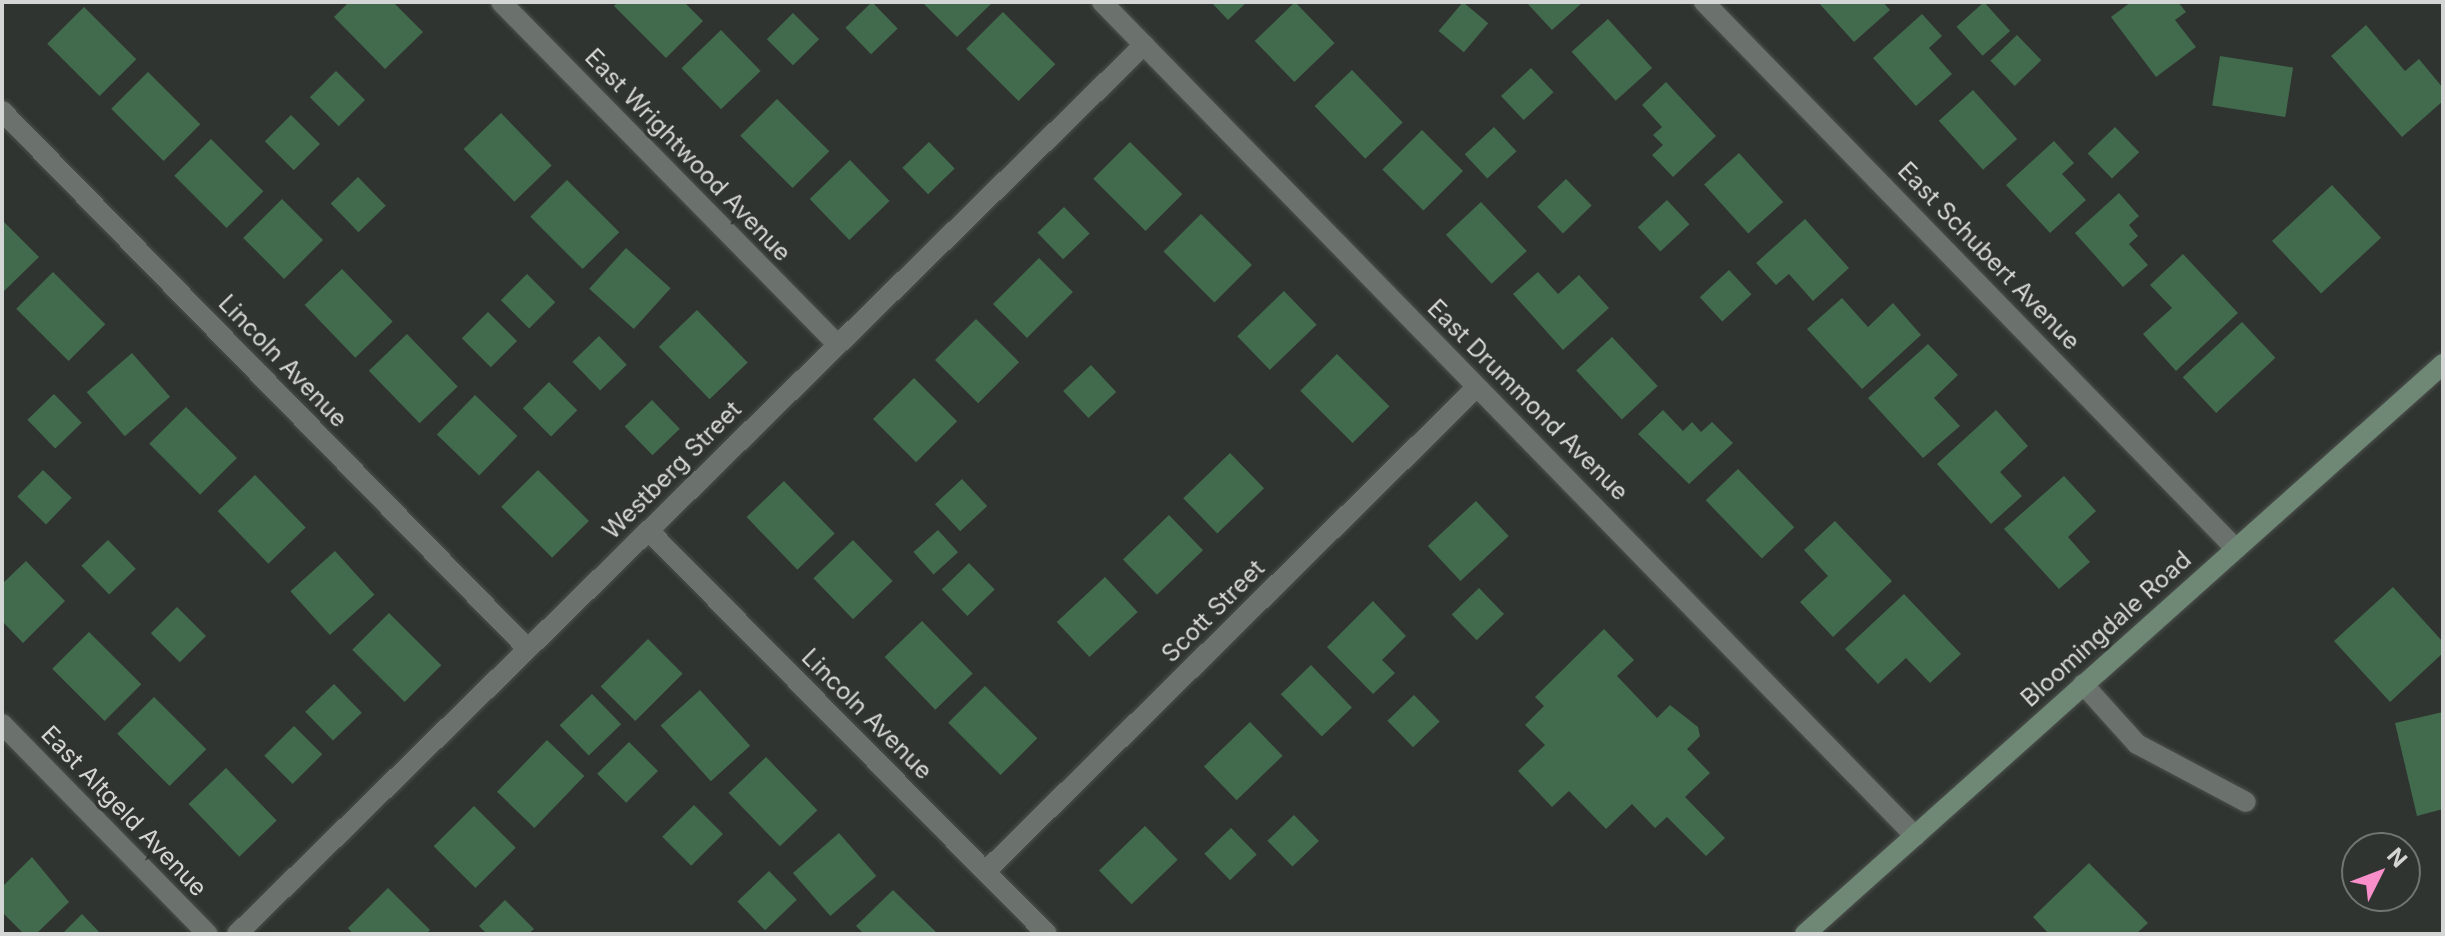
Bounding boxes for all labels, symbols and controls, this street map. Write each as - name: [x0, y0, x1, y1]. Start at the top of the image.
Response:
- street label: East Wrightwood Avenue: [579, 43, 797, 267]
- street label: East Schubert Avenue: [1892, 156, 2086, 356]
- street label: Lincoln Avenue: [213, 289, 353, 433]
- street label: East Drummond Avenue: [1422, 294, 1634, 506]
- street label: Westberg Street: [597, 395, 747, 545]
- street label: Bloomingdale Road: [2015, 545, 2197, 713]
- street label: Scott Street: [1156, 554, 1270, 668]
- street label: Lincoln Avenue: [796, 643, 938, 785]
- street label: East Altgeld Avenue: [35, 720, 213, 902]
- north arrow: [2341, 832, 2421, 912]
- text: N: [2382, 842, 2413, 872]

